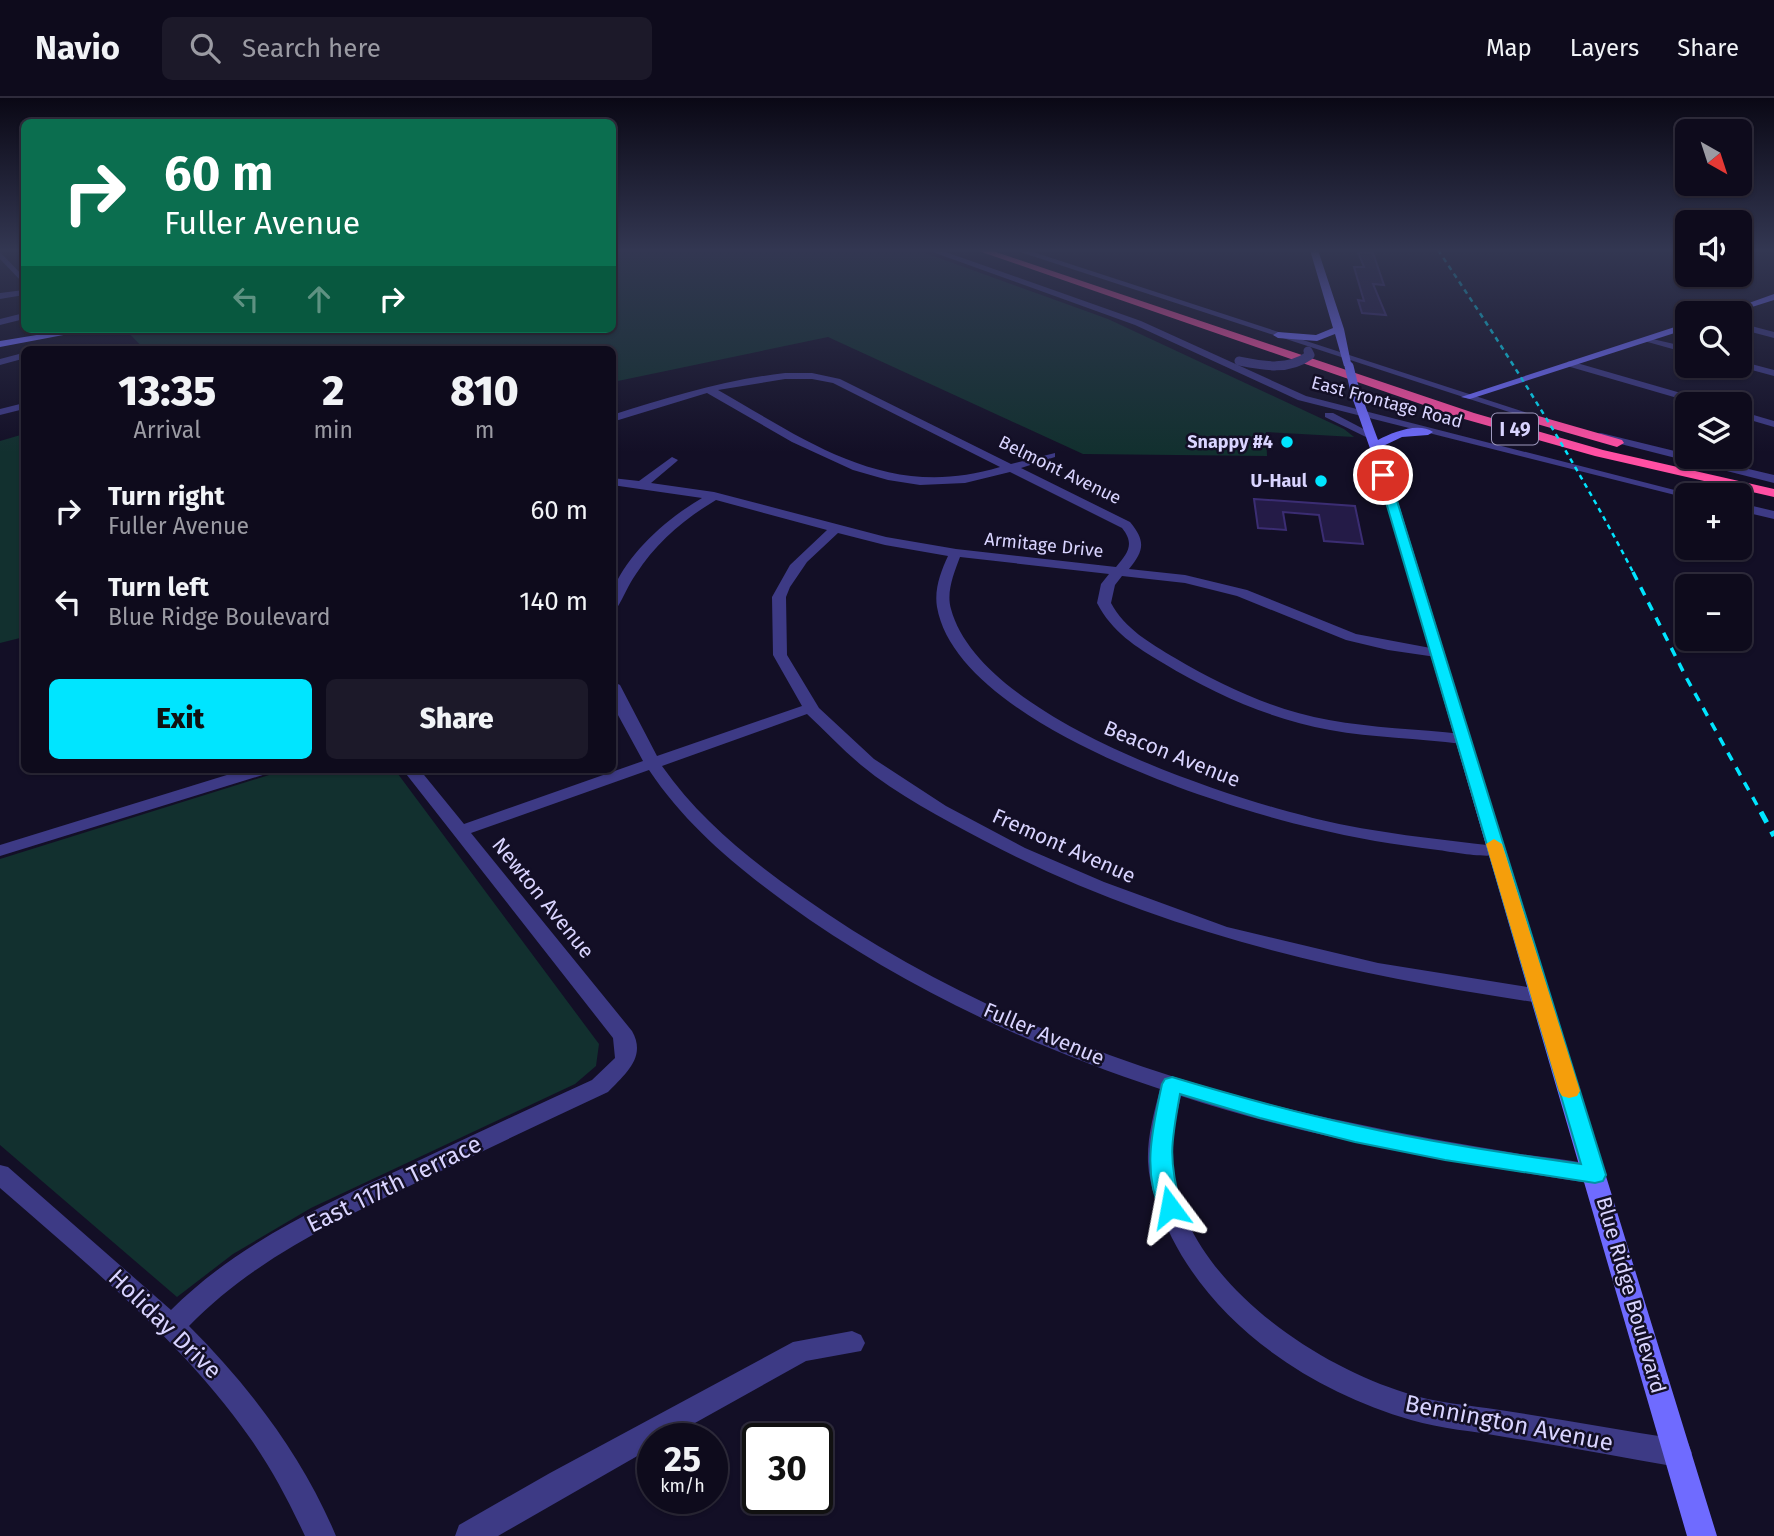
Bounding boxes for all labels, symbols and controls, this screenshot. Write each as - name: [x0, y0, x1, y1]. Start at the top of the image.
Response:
- search box: [162, 17, 652, 80]
- text: Navio: [35, 28, 120, 68]
- icon: search: [186, 29, 224, 67]
- text: Search here: [242, 33, 381, 64]
- text: Map: [1486, 34, 1532, 62]
- text: Layers: [1570, 34, 1639, 62]
- text: Share: [1677, 34, 1739, 62]
- north arrow: [1675, 119, 1752, 196]
- map controls: [1675, 119, 1752, 651]
- text: 60 m: [164, 144, 273, 203]
- icon: right: [49, 147, 140, 238]
- text: Fuller Avenue: [164, 204, 360, 242]
- button: sound: [1675, 210, 1752, 287]
- icon: left: [227, 280, 265, 318]
- icon: ahead: [300, 280, 338, 318]
- icon: right: [373, 280, 411, 318]
- button: search: [1675, 301, 1752, 378]
- text: 13:35: [118, 366, 216, 416]
- text: 2: [322, 366, 344, 416]
- text: 810: [450, 366, 519, 416]
- street label: East Frontage Road: [1309, 371, 1465, 433]
- button: layers: [1675, 392, 1752, 469]
- road number: I 49: [1492, 414, 1538, 444]
- text: Arrival: [134, 416, 201, 444]
- text: min: [313, 416, 353, 444]
- text: m: [475, 416, 494, 444]
- street label: Belmont Avenue: [995, 431, 1125, 509]
- place label: Snappy #4: [1187, 431, 1273, 453]
- marker: Snappy #4: [1279, 434, 1295, 450]
- pin: [1353, 445, 1413, 505]
- icon: arrive: [1364, 456, 1402, 494]
- place label: U-Haul: [1250, 470, 1308, 492]
- marker: U-Haul: [1313, 473, 1329, 489]
- text: Turn right: [108, 481, 225, 512]
- button: +: [1675, 483, 1752, 560]
- icon: right: [49, 492, 87, 530]
- text: 60 m: [530, 495, 588, 526]
- text: Fuller Avenue: [108, 512, 249, 540]
- street label: Armitage Drive: [983, 528, 1105, 562]
- text: Turn left: [108, 572, 209, 603]
- button: −: [1675, 574, 1752, 651]
- icon: left: [49, 583, 87, 621]
- text: 140 m: [519, 586, 588, 617]
- text: Blue Ridge Boulevard: [108, 603, 330, 631]
- button: Exit: [49, 679, 312, 759]
- button: Share: [326, 679, 588, 759]
- street label: Beacon Avenue: [1100, 715, 1244, 793]
- street label: Fremont Avenue: [988, 803, 1140, 889]
- street label: Newton Avenue: [486, 832, 600, 964]
- street label: Fuller Avenue: [980, 997, 1108, 1071]
- street label: East 117th Terrace: [302, 1130, 486, 1238]
- position arrow: [1133, 1170, 1207, 1244]
- street label: Blue Ridge Boulevard: [1591, 1194, 1671, 1396]
- street label: Holiday Drive: [103, 1263, 227, 1385]
- street label: Bennington Avenue: [1403, 1389, 1615, 1457]
- speed limit sign: 30: [742, 1423, 833, 1514]
- text: 25: [664, 1438, 701, 1480]
- text: km/h: [660, 1475, 705, 1497]

